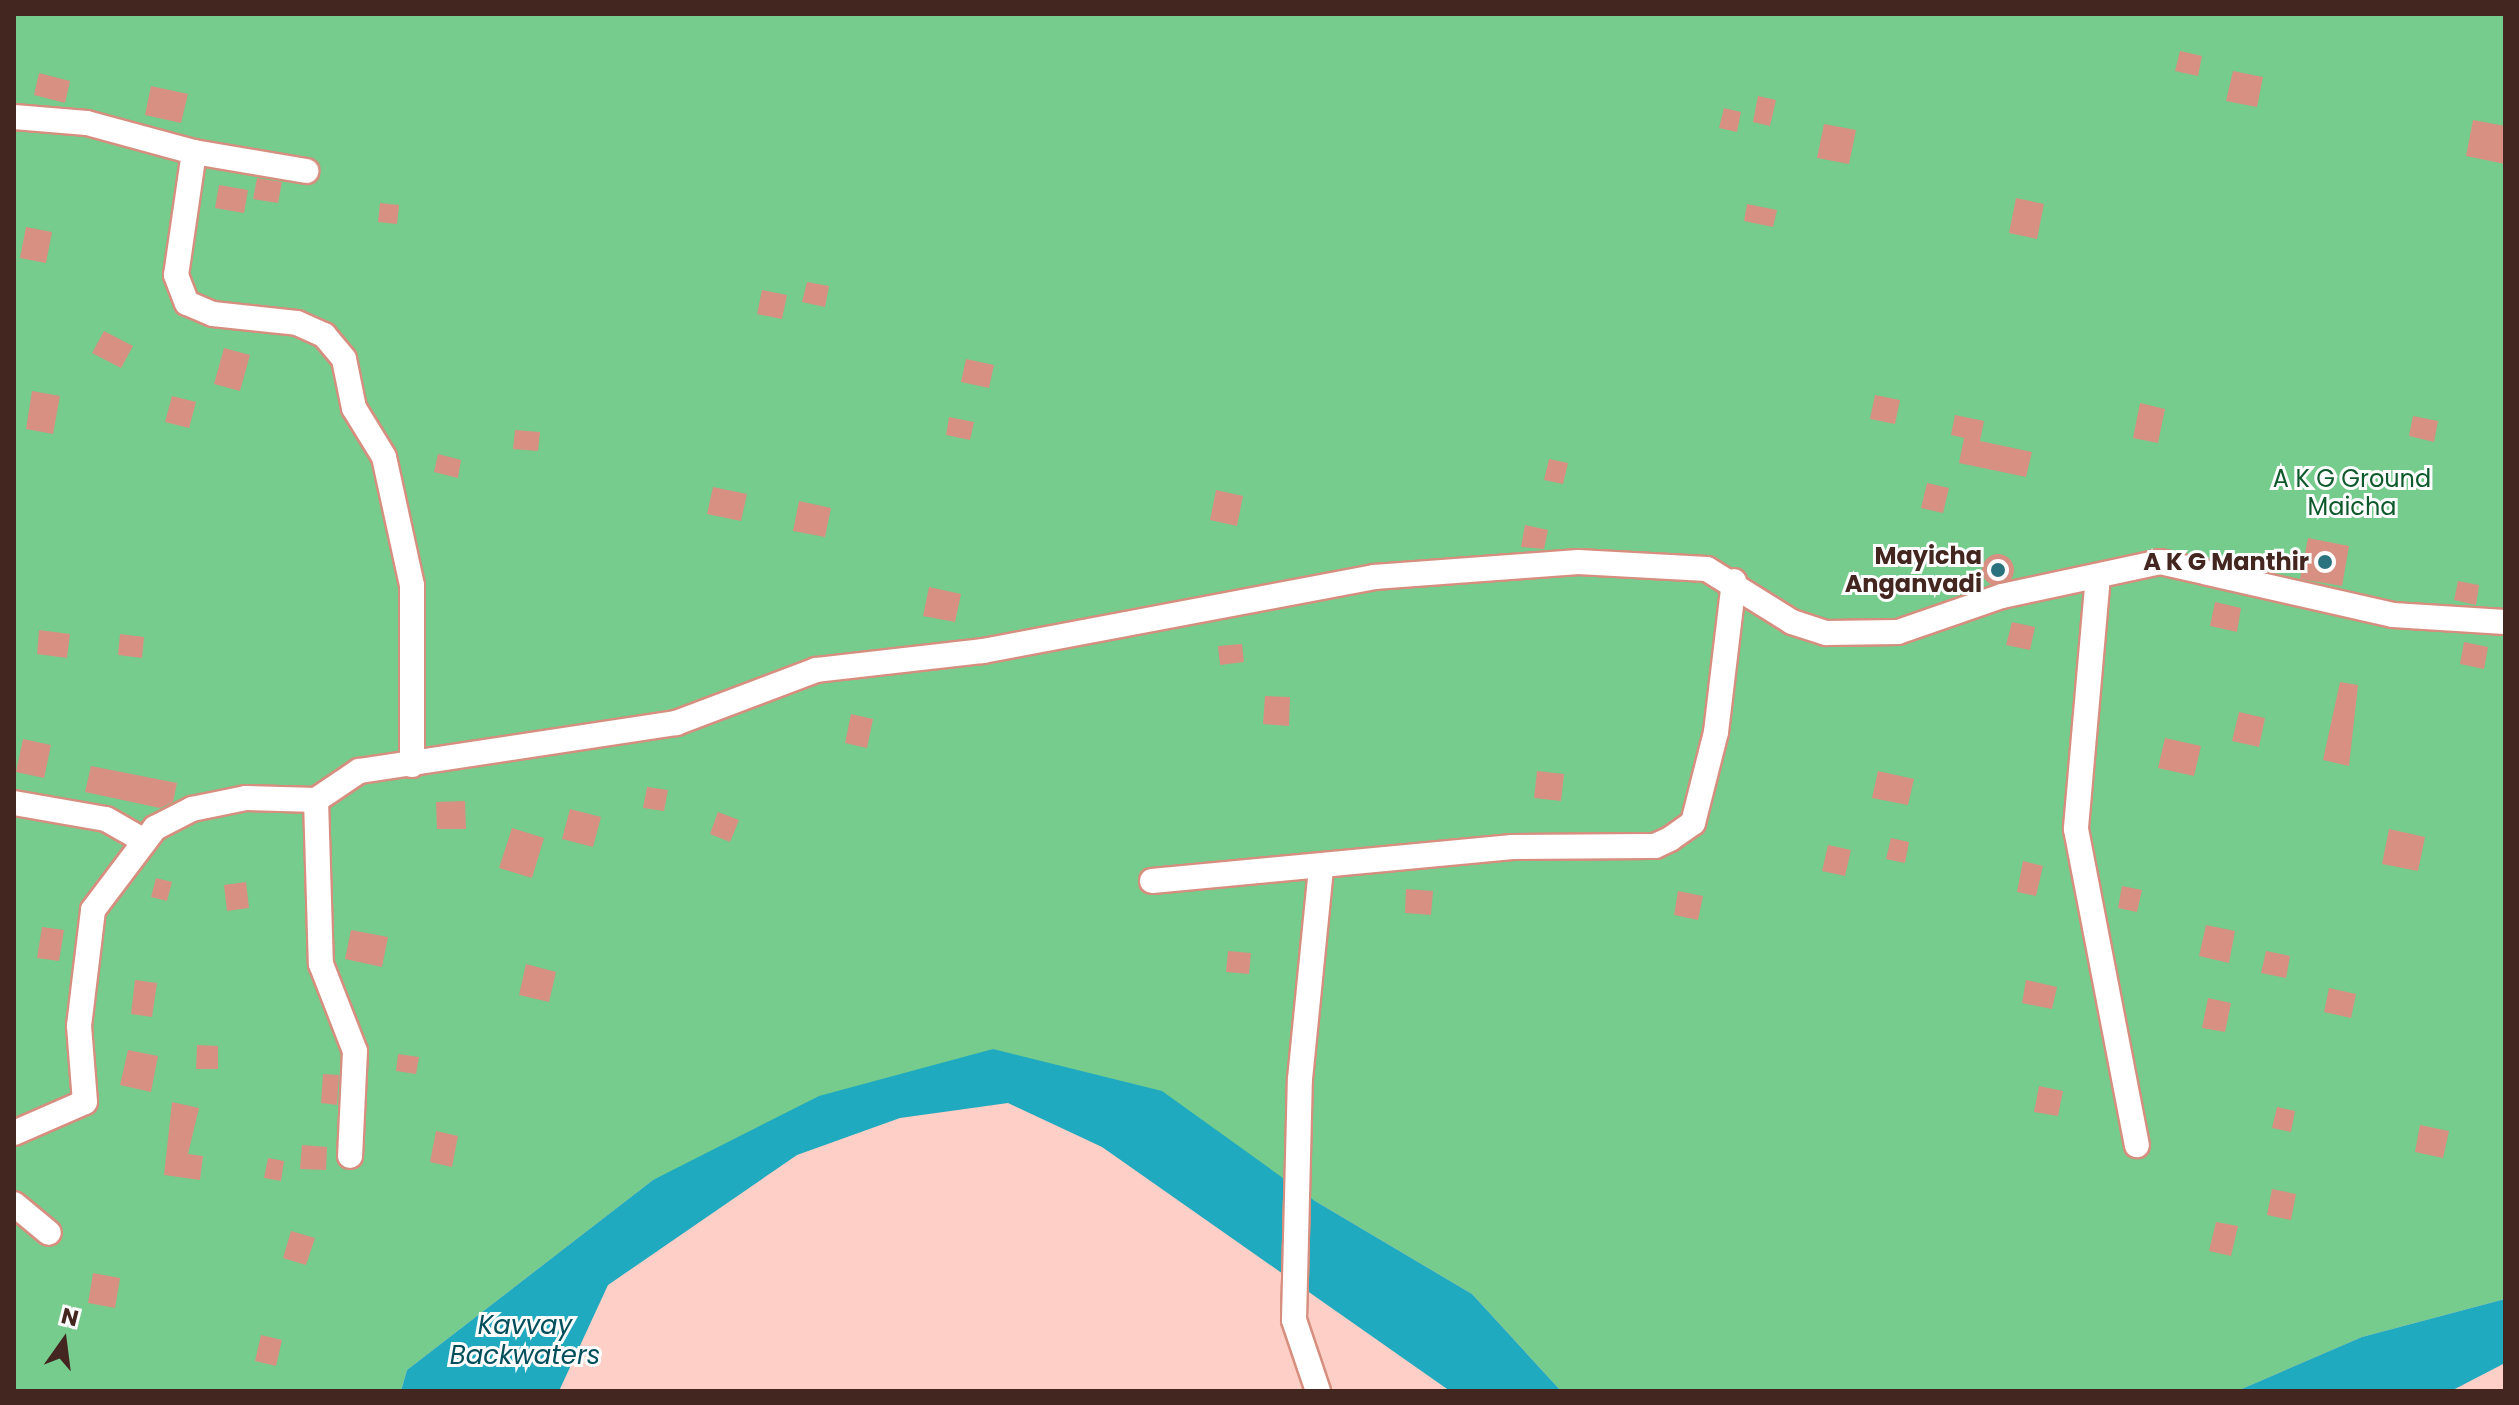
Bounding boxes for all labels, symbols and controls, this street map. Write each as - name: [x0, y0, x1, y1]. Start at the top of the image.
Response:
- park label: A K G Ground Maicha: [2273, 465, 2431, 521]
- place label: Mayicha Anganvadi: [1845, 542, 1982, 598]
- place label: A K G Manthir: [2143, 548, 2309, 576]
- marker: A K G Manthir: [2316, 553, 2334, 571]
- marker: Mayicha Anganvadi: [1989, 561, 2007, 579]
- text: N: [58, 1300, 82, 1334]
- north arrow: [24, 1301, 104, 1381]
- water label: Kavvay Backwaters: [450, 1310, 600, 1372]

